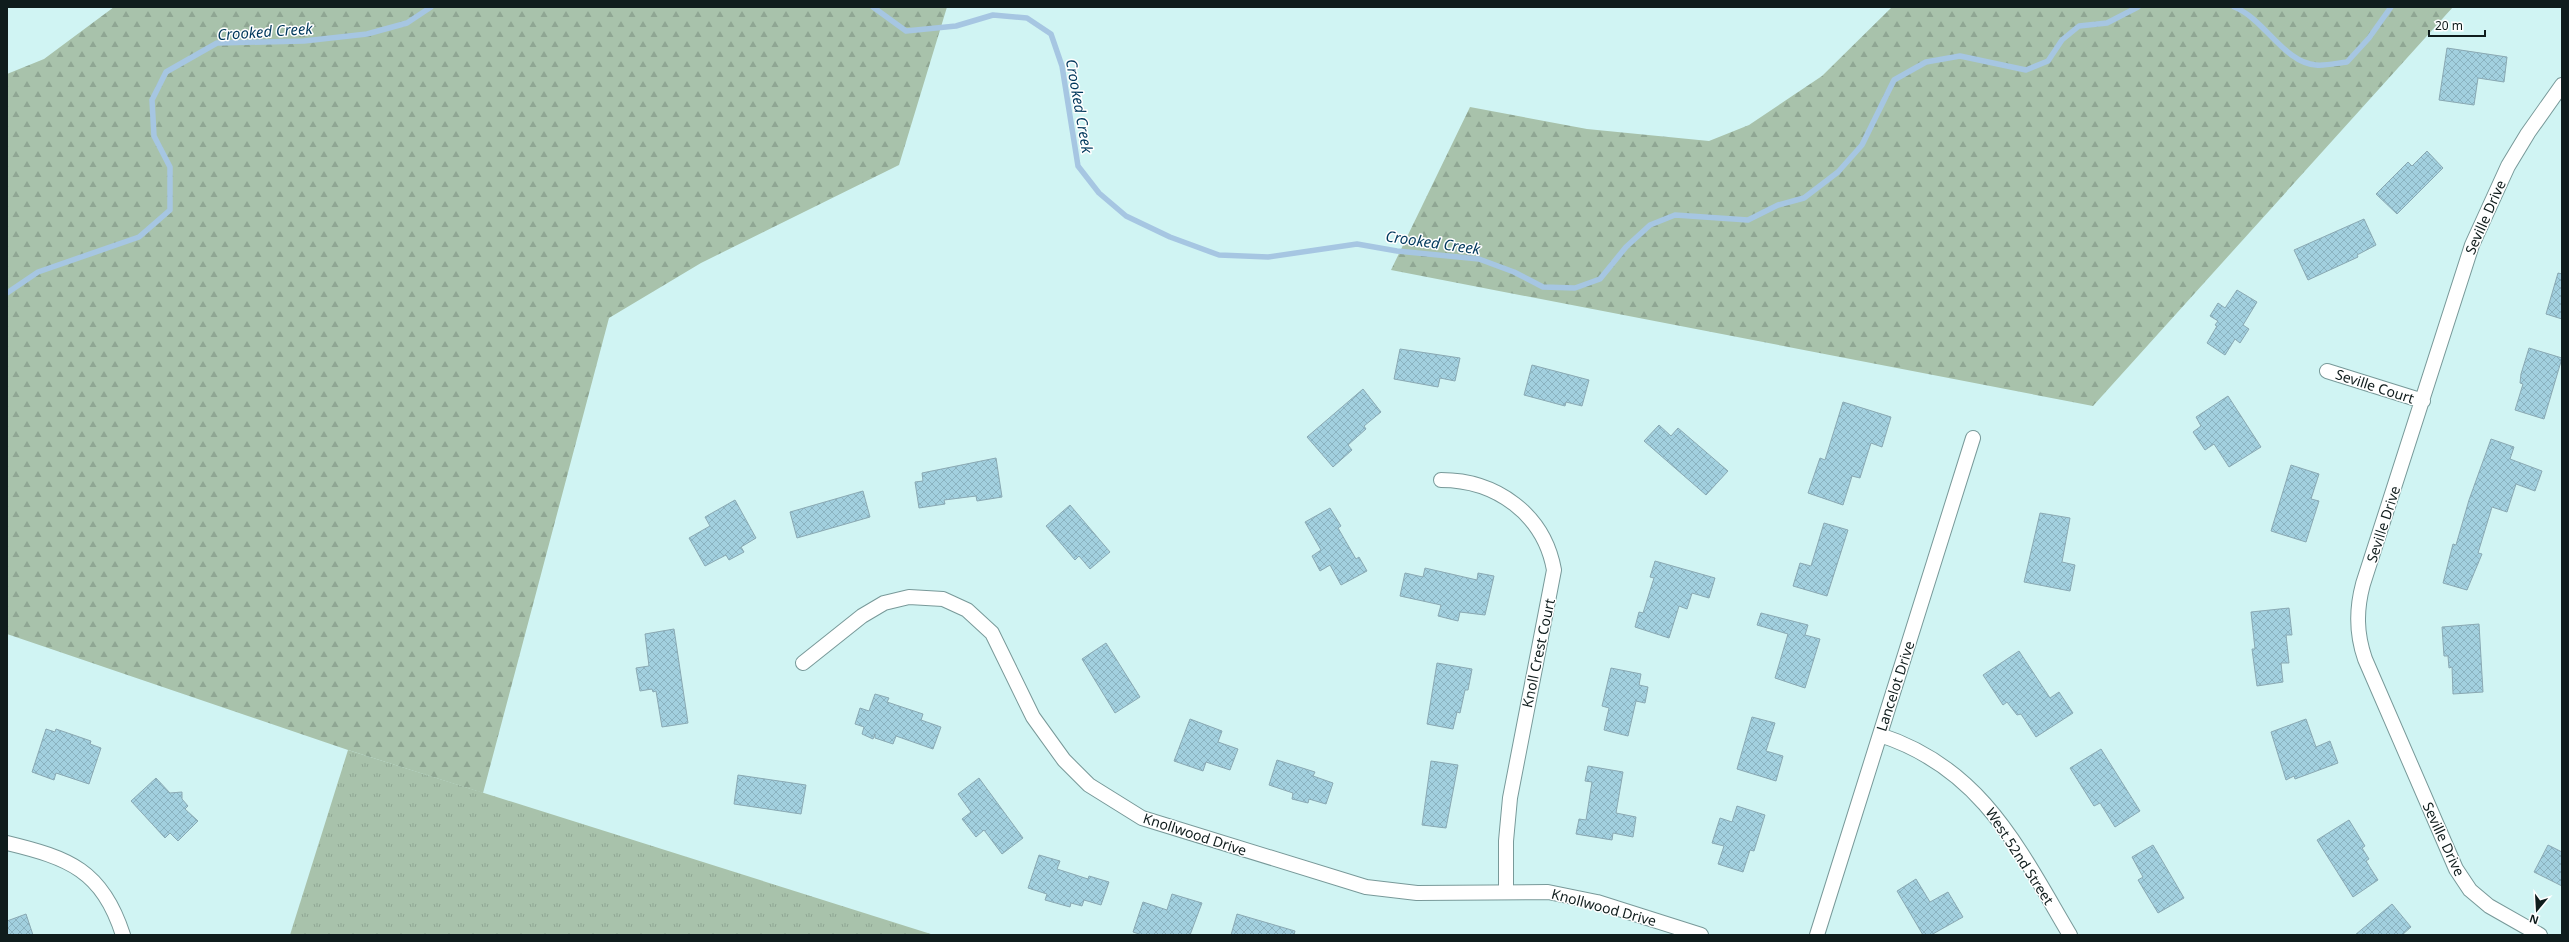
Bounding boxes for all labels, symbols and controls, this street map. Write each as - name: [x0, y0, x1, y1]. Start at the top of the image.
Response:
- scale bar: [2429, 12, 2485, 38]
- text: 20 m: [2435, 17, 2463, 34]
- water label: Crooked Creek: [217, 18, 314, 44]
- water label: Crooked Creek: [1062, 57, 1098, 155]
- street label: Seville Drive: [2460, 177, 2510, 257]
- water label: Crooked Creek: [1384, 225, 1482, 259]
- street label: Seville Court: [2333, 364, 2417, 408]
- street label: Seville Drive: [2362, 483, 2404, 565]
- street label: Knoll Crest Court: [1517, 597, 1559, 709]
- street label: Lancelot Drive: [1871, 638, 1919, 734]
- street label: Seville Drive: [2419, 799, 2469, 879]
- street label: West 52nd Street: [1982, 804, 2058, 908]
- street label: Knollwood Drive: [1141, 808, 1249, 860]
- street label: Knollwood Drive: [1549, 884, 1659, 930]
- north arrow: [2517, 890, 2557, 930]
- text: N: [2527, 911, 2540, 929]

